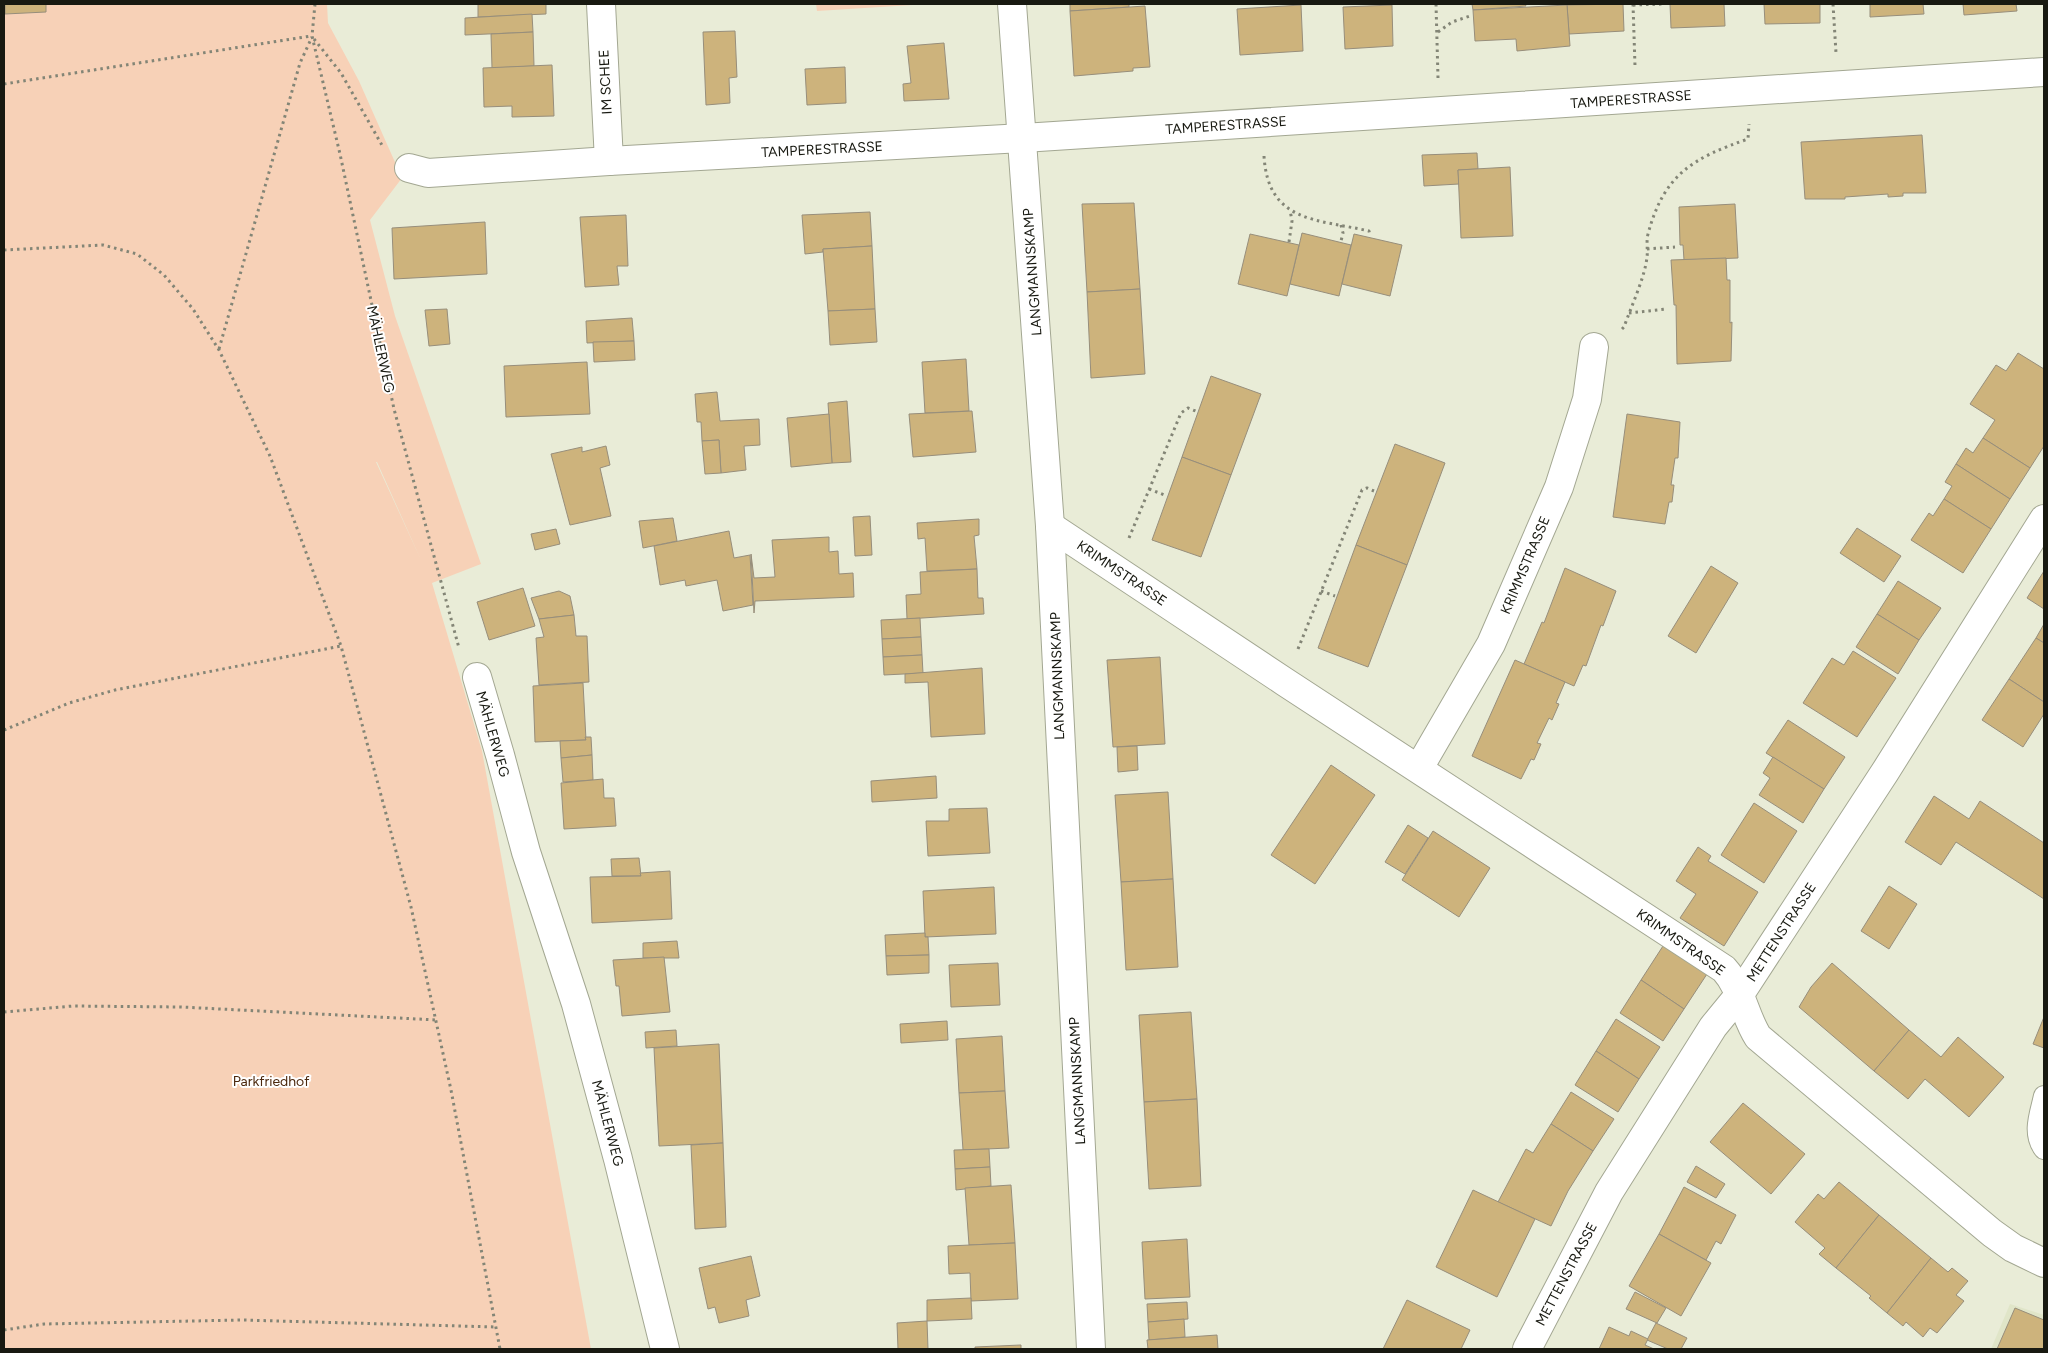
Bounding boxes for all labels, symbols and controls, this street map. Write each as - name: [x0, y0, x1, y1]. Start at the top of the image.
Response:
- street label: IM SCHEE: [595, 49, 616, 115]
- street label: TAMPERESTRASSE: [1570, 87, 1692, 112]
- street label: TAMPERESTRASSE: [1165, 113, 1287, 138]
- street label: TAMPERESTRASSE: [761, 138, 883, 161]
- street label: LANGMANNSKAMP: [1020, 208, 1045, 336]
- street label: MÄHLERWEG: [363, 304, 398, 395]
- street label: KRIMMSTRASSE: [1497, 514, 1554, 617]
- street label: KRIMMSTRASSE: [1074, 537, 1170, 610]
- street label: LANGMANNSKAMP: [1047, 612, 1068, 740]
- street label: MÄHLERWEG: [472, 689, 513, 779]
- street label: METTENSTRASSE: [1743, 880, 1820, 985]
- street label: KRIMMSTRASSE: [1633, 905, 1729, 979]
- street label: LANGMANNSKAMP: [1066, 1017, 1089, 1145]
- park label: Parkfriedhof: [233, 1073, 310, 1090]
- street label: MÄHLERWEG: [588, 1078, 627, 1168]
- street label: METTENSTRASSE: [1532, 1220, 1601, 1329]

